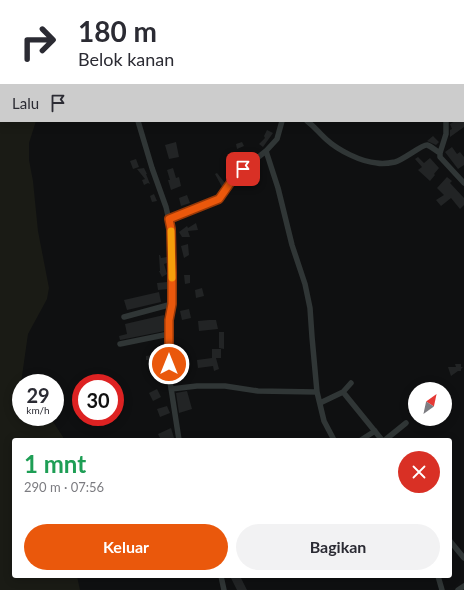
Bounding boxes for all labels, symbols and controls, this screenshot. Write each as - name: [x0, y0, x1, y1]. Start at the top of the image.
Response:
- text: 180 m: [78, 14, 157, 48]
- icon: right: [12, 16, 64, 68]
- text: Belok kanan: [78, 48, 174, 70]
- icon: arrive: [47, 92, 69, 114]
- text: Lalu: [12, 94, 39, 112]
- pin: [226, 152, 260, 186]
- icon: arrive: [232, 158, 254, 180]
- position arrow: [148, 343, 190, 385]
- speed limit sign: 30: [72, 374, 124, 426]
- north arrow: [408, 382, 452, 426]
- map controls: [408, 382, 452, 426]
- text: 29: [26, 383, 50, 407]
- text: km/h: [26, 404, 50, 416]
- text: 1 mnt: [24, 449, 86, 478]
- button: close: [398, 451, 440, 493]
- text: 290 m · 07:56: [24, 479, 104, 495]
- button: Keluar: [24, 524, 228, 570]
- button: Bagikan: [236, 524, 440, 570]

